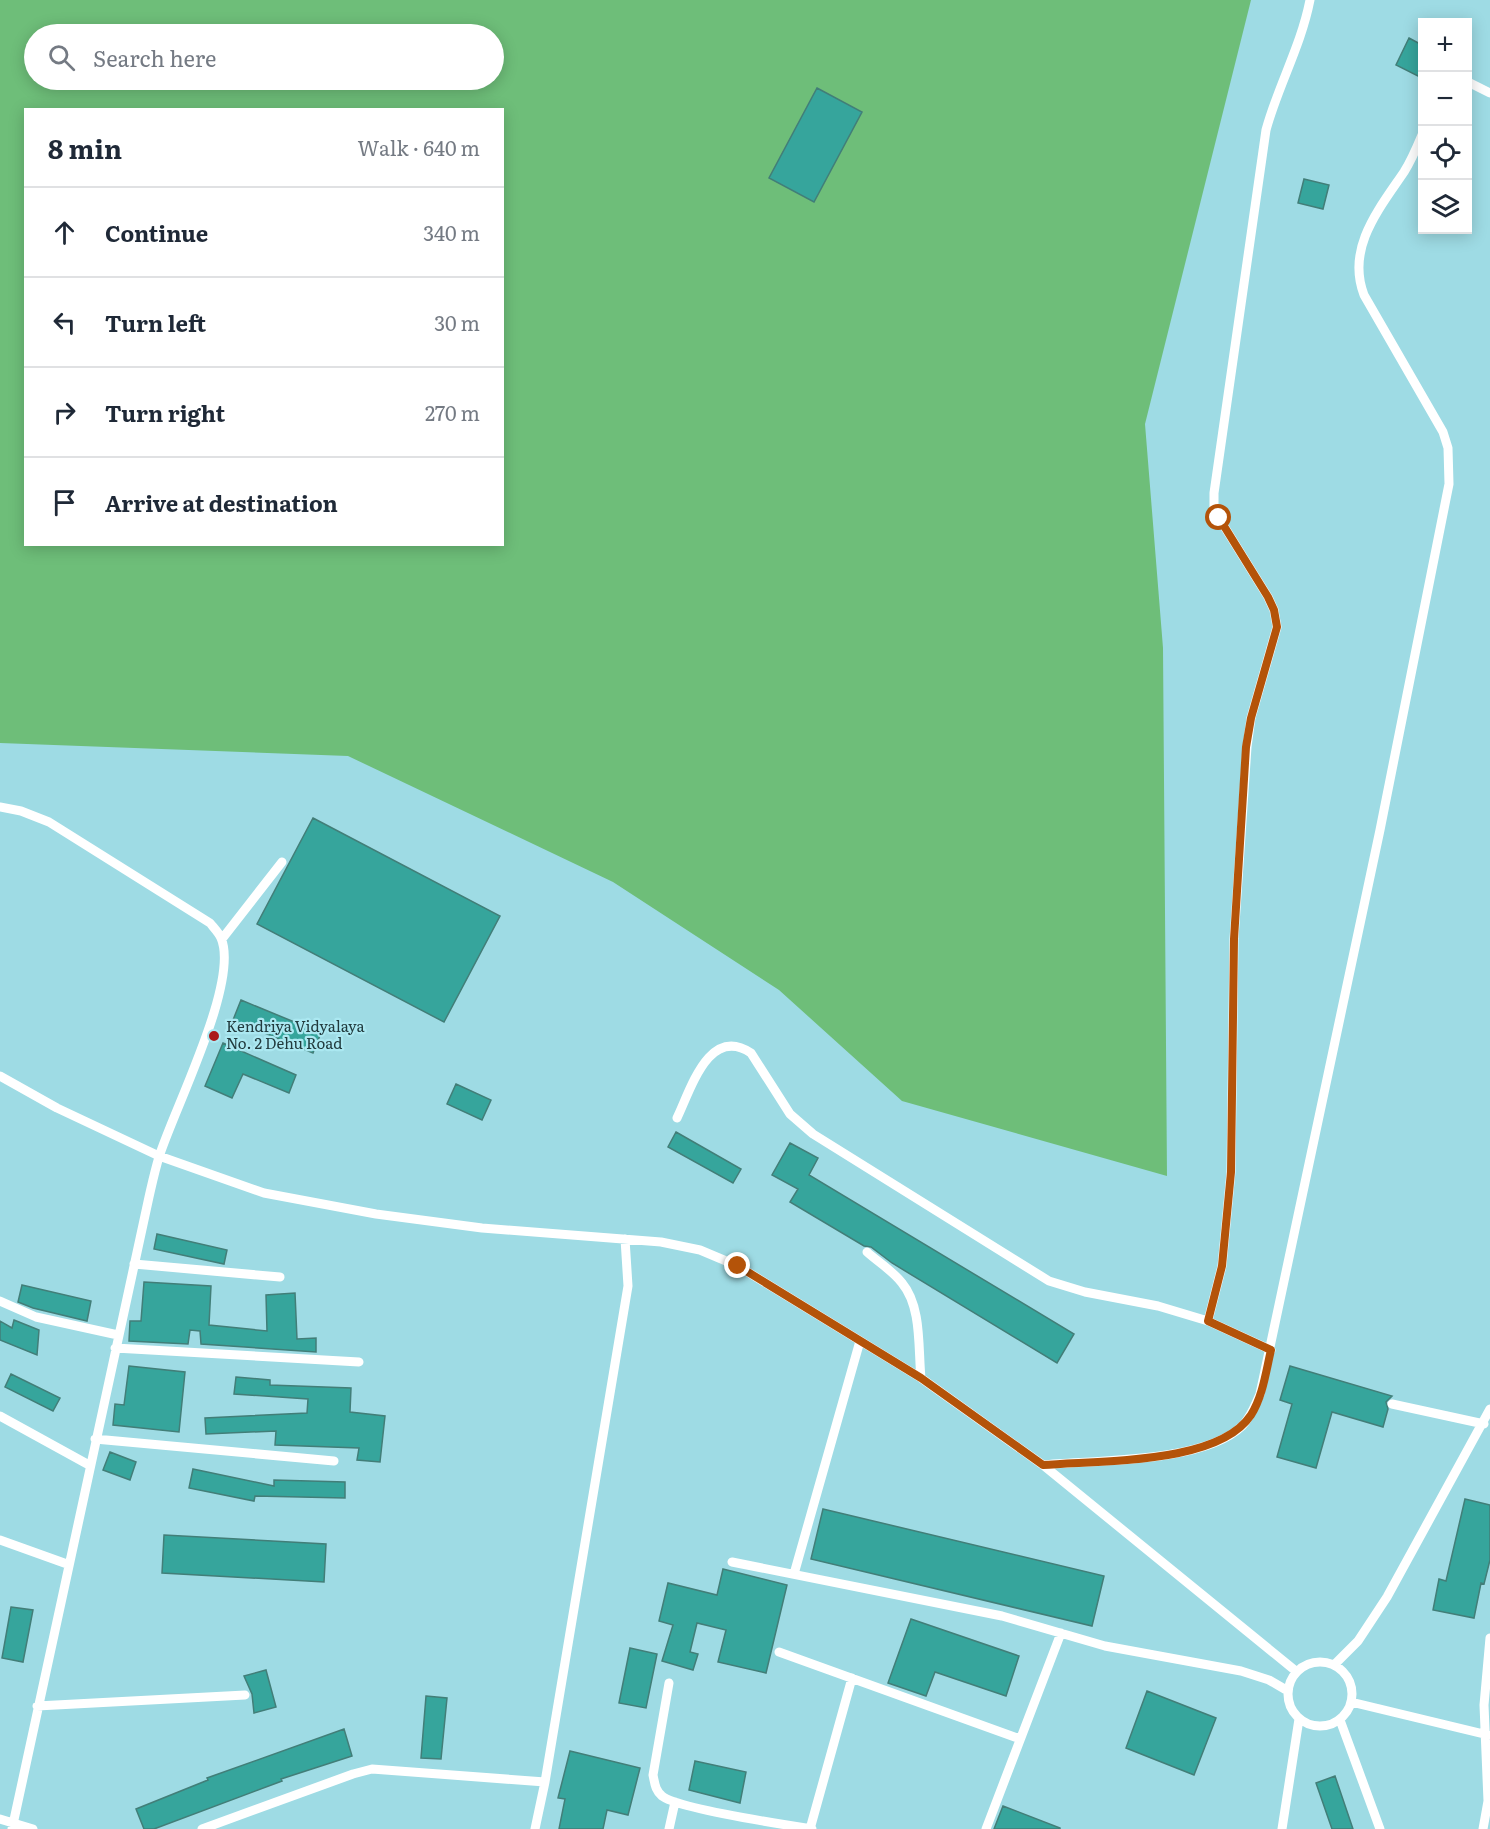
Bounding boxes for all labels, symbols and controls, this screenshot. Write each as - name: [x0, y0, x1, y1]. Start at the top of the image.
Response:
- map controls: [1418, 18, 1472, 234]
- button: +: [1418, 18, 1472, 72]
- search box: [24, 24, 504, 90]
- icon: search: [45, 41, 78, 74]
- text: Search here: [93, 41, 216, 74]
- button: −: [1418, 72, 1472, 126]
- button: locate: [1418, 126, 1472, 180]
- text: 8 min: [48, 128, 122, 167]
- text: Walk · 640 m: [357, 132, 480, 162]
- button: layers: [1418, 180, 1472, 234]
- icon: ahead: [48, 216, 81, 249]
- text: Continue: [105, 216, 208, 249]
- text: 340 m: [423, 217, 480, 247]
- icon: left: [48, 306, 81, 339]
- text: Turn left: [105, 306, 206, 339]
- text: 30 m: [434, 307, 480, 337]
- icon: right: [48, 396, 81, 429]
- text: Turn right: [105, 396, 225, 429]
- text: 270 m: [425, 397, 480, 427]
- icon: arrive: [48, 486, 81, 519]
- text: Arrive at destination: [105, 486, 338, 519]
- route start: [1205, 504, 1231, 530]
- place label: Kendriya Vidyalaya No. 2 Dehu Road: [226, 1014, 365, 1054]
- marker: Kendriya Vidyalaya No. 2 Dehu Road: [207, 1029, 221, 1043]
- route end: [724, 1252, 750, 1278]

